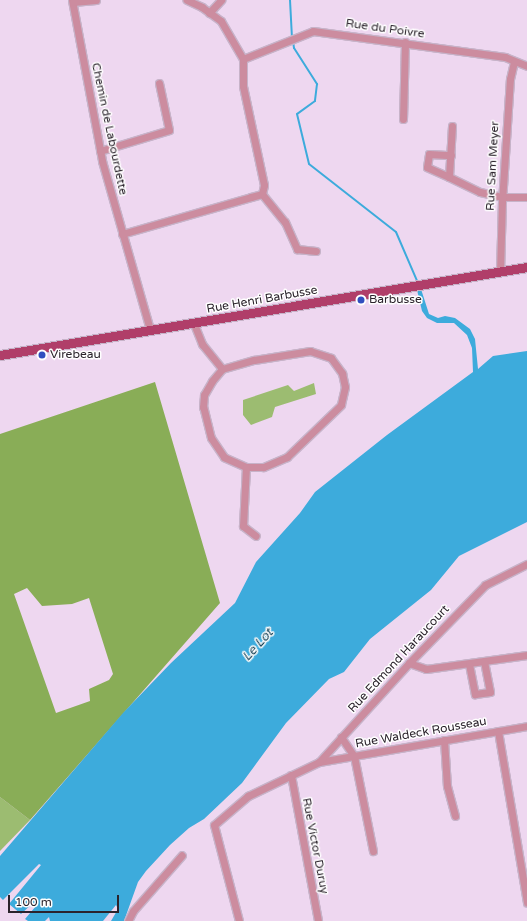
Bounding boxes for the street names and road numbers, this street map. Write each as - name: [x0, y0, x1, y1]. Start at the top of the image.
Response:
- street label: Rue du Poivre: [345, 16, 425, 42]
- street label: Chemin de Labourdette: [88, 62, 130, 196]
- street label: Rue Sam Meyer: [483, 121, 503, 211]
- street label: Rue Henri Barbusse: [205, 283, 319, 317]
- street label: Rue Edmond Haraucourt: [345, 602, 453, 716]
- street label: Rue Waldeck Rousseau: [354, 714, 488, 752]
- street label: Rue Victor Duruy: [299, 797, 331, 895]

